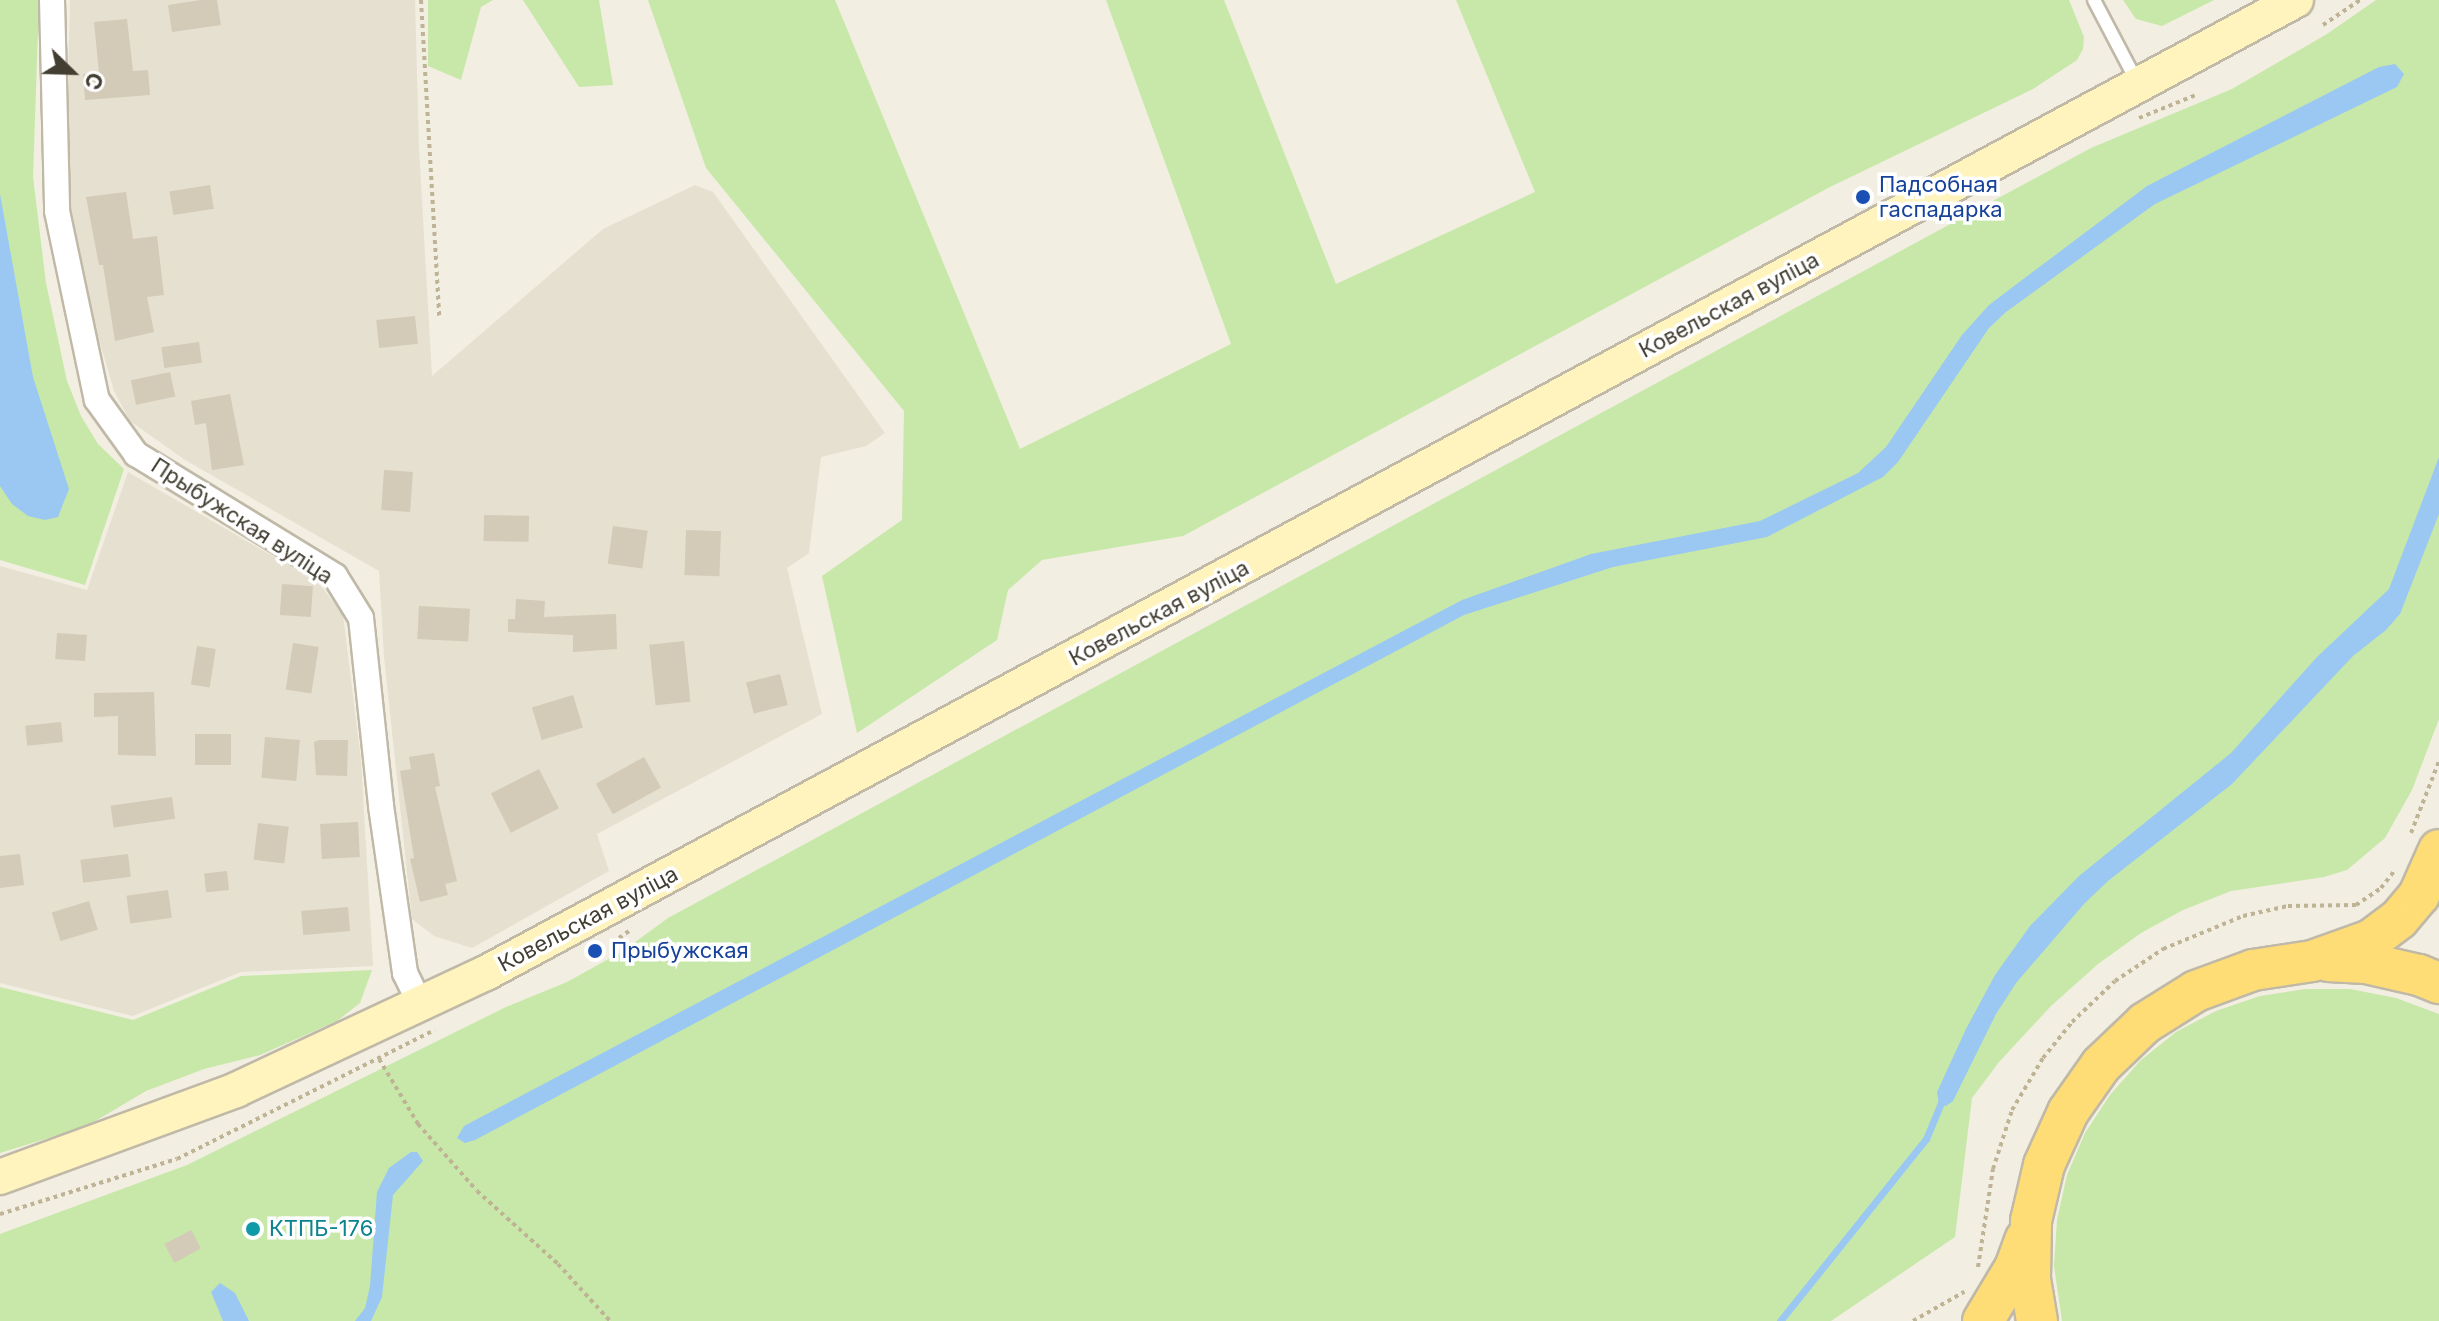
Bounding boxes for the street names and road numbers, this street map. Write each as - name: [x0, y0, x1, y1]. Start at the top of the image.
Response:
- street label: Ковельская вуліца: [1635, 246, 1823, 364]
- street label: Прыбужская вуліца: [146, 452, 338, 590]
- street label: Ковельская вуліца: [1065, 554, 1253, 672]
- street label: Ковельская вуліца: [494, 860, 682, 978]

